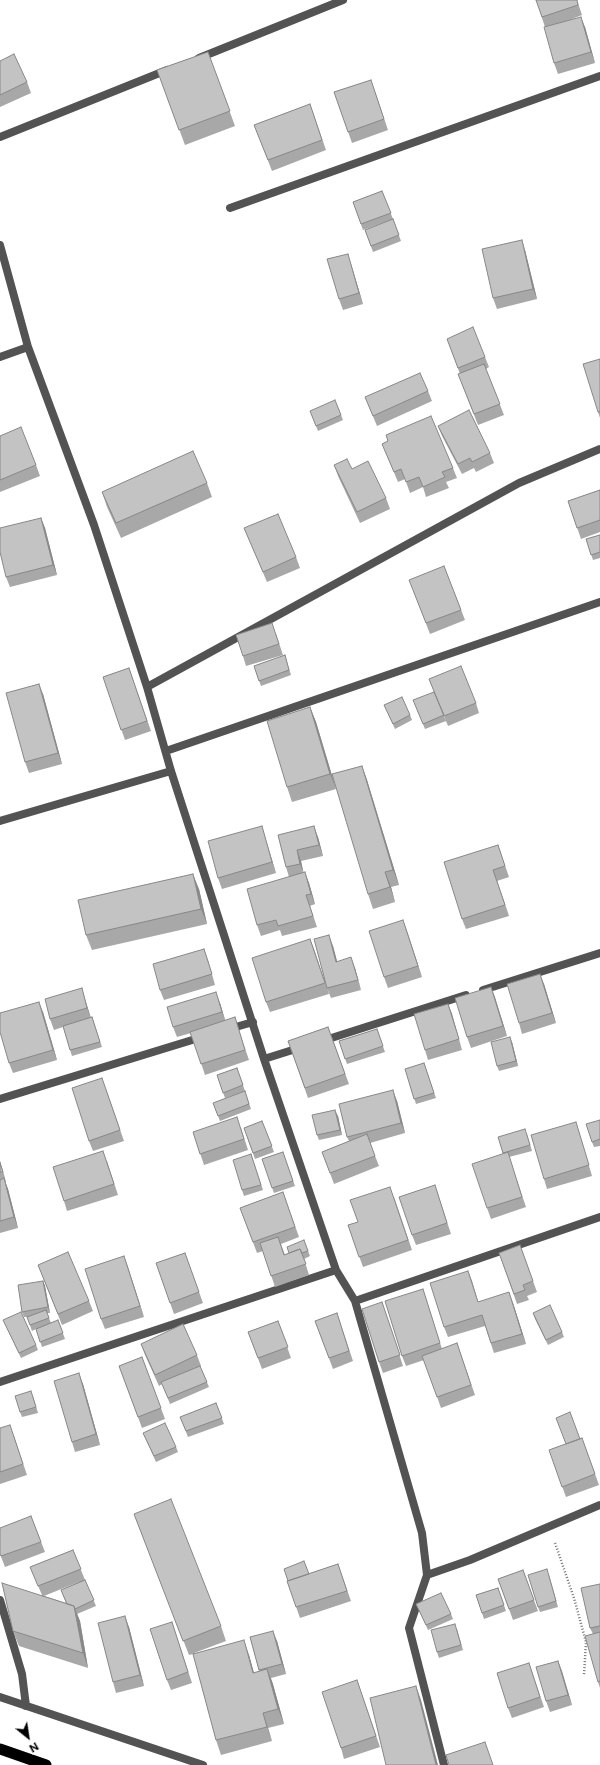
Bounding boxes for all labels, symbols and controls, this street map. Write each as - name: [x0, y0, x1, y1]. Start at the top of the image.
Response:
- north arrow: [8, 1717, 48, 1757]
- text: N: [27, 1740, 41, 1755]

